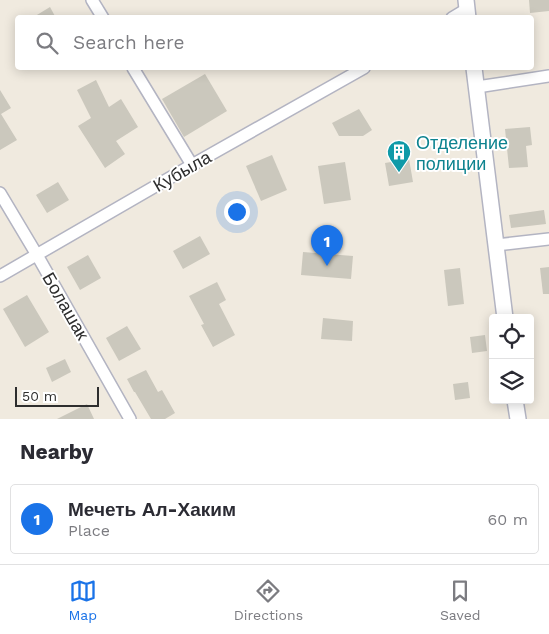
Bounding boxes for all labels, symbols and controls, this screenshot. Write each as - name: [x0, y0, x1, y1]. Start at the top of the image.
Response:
- search box: [15, 15, 534, 70]
- icon: search: [33, 29, 61, 57]
- text: Search here: [73, 31, 184, 54]
- place label: Отделение полиции: [416, 132, 508, 174]
- building icon: Отделение полиции: [386, 139, 412, 173]
- street label: Кубыла: [149, 146, 216, 196]
- your location: [224, 199, 250, 225]
- pin: 1: [311, 225, 343, 266]
- street label: Болашак: [38, 269, 94, 344]
- map controls: [489, 314, 534, 404]
- button: locate: [489, 314, 534, 359]
- button: layers: [489, 359, 534, 404]
- scale bar: [15, 384, 99, 407]
- text: 50 m: [22, 388, 57, 404]
- text: Nearby: [20, 439, 93, 464]
- text: Мечеть Ал-Хаким: [68, 498, 236, 521]
- text: 1: [34, 510, 40, 529]
- text: 60 m: [488, 510, 528, 529]
- text: Place: [68, 521, 110, 540]
- tab: Map: [68, 577, 97, 623]
- tab: Directions: [234, 577, 303, 623]
- tab: Saved: [440, 577, 481, 623]

